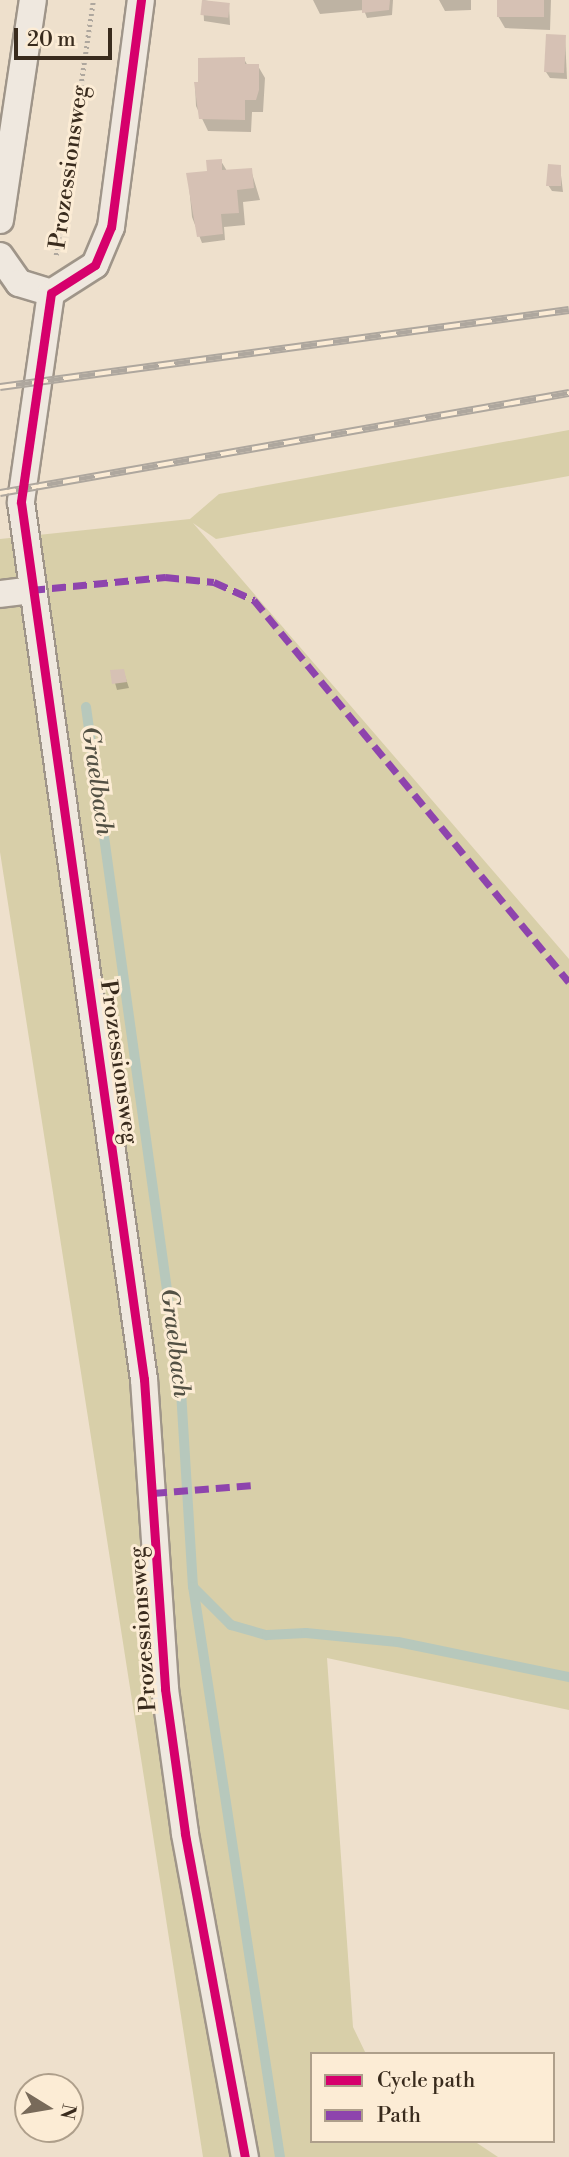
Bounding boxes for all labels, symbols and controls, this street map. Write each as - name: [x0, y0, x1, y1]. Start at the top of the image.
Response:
- scale bar: [18, 14, 116, 58]
- text: 20 m: [27, 27, 76, 53]
- street label: Prozessionsweg: [44, 83, 94, 251]
- water label: Graelbach: [74, 725, 118, 837]
- street label: Prozessionsweg: [94, 978, 144, 1146]
- water label: Graelbach: [153, 1287, 195, 1399]
- street label: Prozessionsweg: [123, 1546, 163, 1712]
- legend: [310, 2052, 555, 2143]
- text: Cycle path: [377, 2068, 475, 2094]
- north arrow: [14, 2073, 84, 2143]
- text: N: [54, 2102, 81, 2121]
- text: Path: [377, 2103, 421, 2129]

